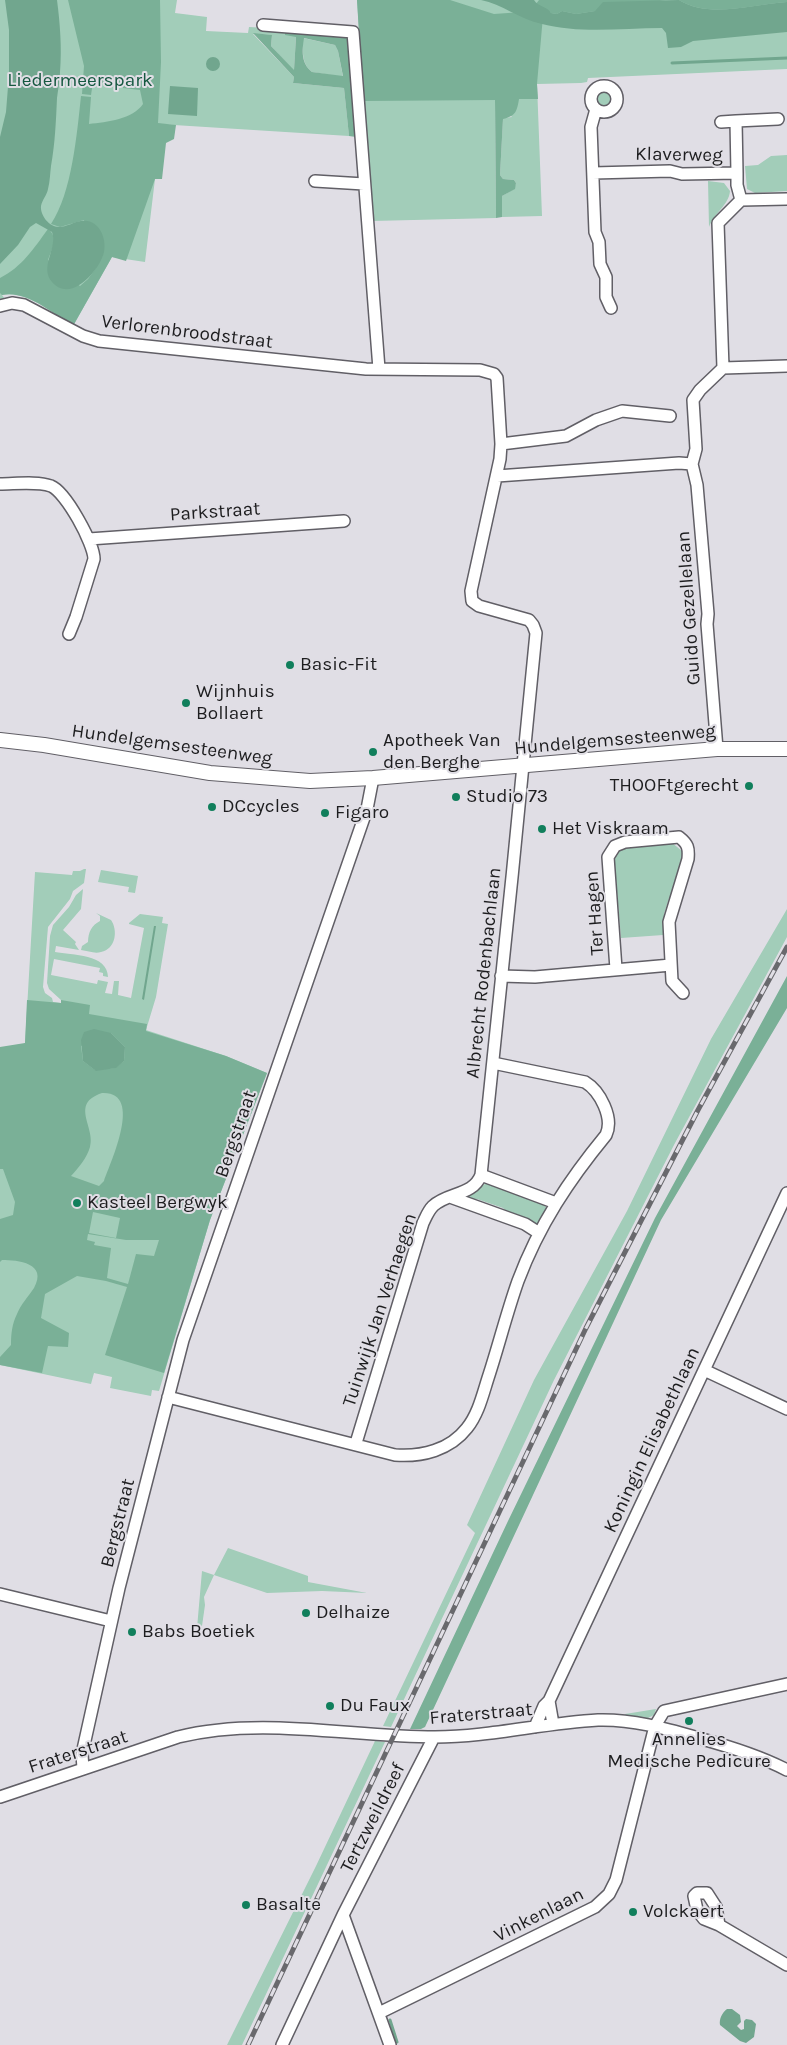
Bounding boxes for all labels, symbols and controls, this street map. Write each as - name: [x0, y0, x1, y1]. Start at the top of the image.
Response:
- park label: Liedermeerspark: [7, 70, 153, 92]
- street label: Klaverweg: [635, 143, 723, 167]
- street label: Verlorenbroodstraat: [100, 310, 274, 354]
- street label: Parkstraat: [169, 497, 261, 527]
- street label: Guido Gezellelaan: [672, 530, 706, 686]
- place label: Basic-Fit: [300, 654, 377, 676]
- marker: Basic-Fit: [284, 659, 296, 671]
- place label: Wijnhuis Bollaert: [196, 681, 275, 725]
- marker: Wijnhuis Bollaert: [180, 697, 192, 709]
- street label: Hundelgemsesteenweg: [70, 720, 274, 770]
- street label: Hundelgemsesteenweg: [513, 720, 717, 760]
- place label: Apotheek Van den Berghe: [383, 730, 501, 774]
- marker: Apotheek Van den Berghe: [367, 746, 379, 758]
- place label: THOOFtgerecht: [610, 775, 739, 797]
- marker: THOOFtgerecht: [743, 780, 755, 792]
- place label: Studio 73: [466, 786, 548, 808]
- marker: Studio 73: [450, 791, 462, 803]
- place label: DCcycles: [222, 796, 300, 818]
- marker: DCcycles: [206, 801, 218, 813]
- place label: Figaro: [335, 802, 389, 824]
- marker: Figaro: [319, 807, 331, 819]
- place label: Het Viskraam: [552, 818, 669, 840]
- marker: Het Viskraam: [536, 823, 548, 835]
- street label: Albrecht Rodenbachlaan: [462, 866, 506, 1080]
- street label: Ter Hagen: [581, 870, 609, 956]
- street label: Bergstraat: [210, 1087, 262, 1181]
- place label: Kasteel Bergwyk: [87, 1192, 228, 1214]
- marker: Kasteel Bergwyk: [71, 1197, 83, 1209]
- street label: Tuinwijk Jan Verhaegen: [338, 1210, 422, 1410]
- street label: Koningin Elisabethlaan: [599, 1343, 705, 1537]
- street label: Bergstraat: [96, 1476, 140, 1570]
- place label: Delhaize: [316, 1602, 390, 1624]
- marker: Delhaize: [300, 1607, 312, 1619]
- place label: Babs Boetiek: [142, 1621, 255, 1643]
- marker: Babs Boetiek: [126, 1626, 138, 1638]
- place label: Du Faux: [340, 1695, 410, 1717]
- street label: Fraterstraat: [429, 1698, 533, 1730]
- marker: Du Faux: [324, 1700, 336, 1712]
- marker: Annelies Medische Pedicure: [683, 1715, 695, 1727]
- street label: Fraterstraat: [25, 1725, 131, 1779]
- place label: Annelies Medische Pedicure: [607, 1729, 771, 1773]
- street label: Tertzweildreef: [336, 1760, 410, 1876]
- street label: Vinkenlaan: [490, 1883, 588, 1947]
- place label: Basalte: [256, 1894, 321, 1916]
- marker: Basalte: [240, 1899, 252, 1911]
- place label: Volckaert: [643, 1901, 724, 1923]
- marker: Volckaert: [627, 1906, 639, 1918]

